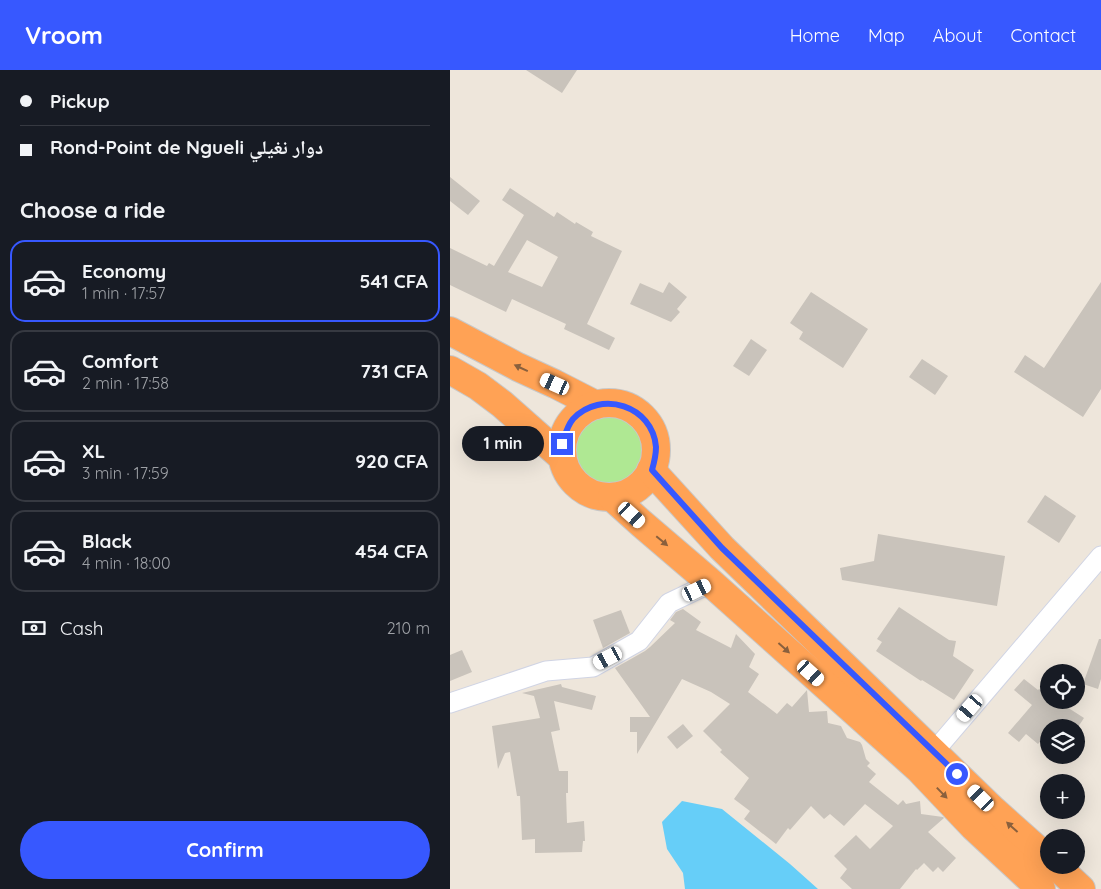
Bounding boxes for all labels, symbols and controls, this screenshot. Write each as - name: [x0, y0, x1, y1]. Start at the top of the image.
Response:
- text: Vroom: [25, 20, 103, 50]
- text: Home: [790, 24, 840, 47]
- text: Map: [868, 24, 905, 47]
- text: About: [933, 24, 983, 47]
- text: Contact: [1011, 24, 1076, 47]
- text: Pickup: [50, 89, 110, 113]
- text: Rond-Point de Ngueli دوار نغيلي: [50, 135, 323, 159]
- text: Choose a ride: [20, 196, 165, 224]
- icon: car: [22, 259, 67, 304]
- text: Economy: [82, 259, 166, 283]
- text: 541 CFA: [360, 269, 428, 293]
- text: 1 min · 17:57: [82, 283, 165, 303]
- icon: car: [22, 349, 67, 394]
- text: Comfort: [82, 349, 159, 373]
- text: 731 CFA: [361, 359, 428, 383]
- one-way arrow: [514, 364, 528, 372]
- car: [538, 371, 571, 397]
- text: 2 min · 17:58: [82, 373, 169, 393]
- callout: 1 min: [462, 426, 544, 462]
- text: 1 min: [484, 433, 522, 453]
- route end: [551, 433, 573, 455]
- icon: car: [22, 439, 67, 484]
- text: XL: [82, 439, 105, 463]
- text: 920 CFA: [355, 449, 428, 473]
- text: 3 min · 17:59: [82, 463, 169, 483]
- car: [615, 499, 648, 531]
- icon: car: [22, 529, 67, 574]
- text: Black: [82, 529, 132, 553]
- one-way arrow: [655, 535, 668, 546]
- text: 454 CFA: [355, 539, 428, 563]
- text: 4 min · 18:00: [82, 553, 171, 573]
- car: [680, 577, 713, 603]
- icon: cash: [20, 614, 48, 642]
- text: Cash: [60, 616, 104, 640]
- text: 210 m: [387, 618, 430, 638]
- one-way arrow: [777, 642, 789, 654]
- car: [591, 644, 624, 672]
- car: [794, 657, 827, 689]
- map controls: [1040, 664, 1085, 874]
- button: locate: [1040, 664, 1085, 709]
- car: [954, 692, 985, 724]
- button: layers: [1040, 719, 1085, 764]
- route start: [946, 763, 968, 785]
- button: +: [1040, 774, 1085, 819]
- car: [965, 782, 996, 814]
- one-way arrow: [936, 787, 948, 799]
- button: Confirm: [20, 821, 430, 879]
- one-way arrow: [1007, 821, 1019, 833]
- button: −: [1040, 829, 1085, 874]

